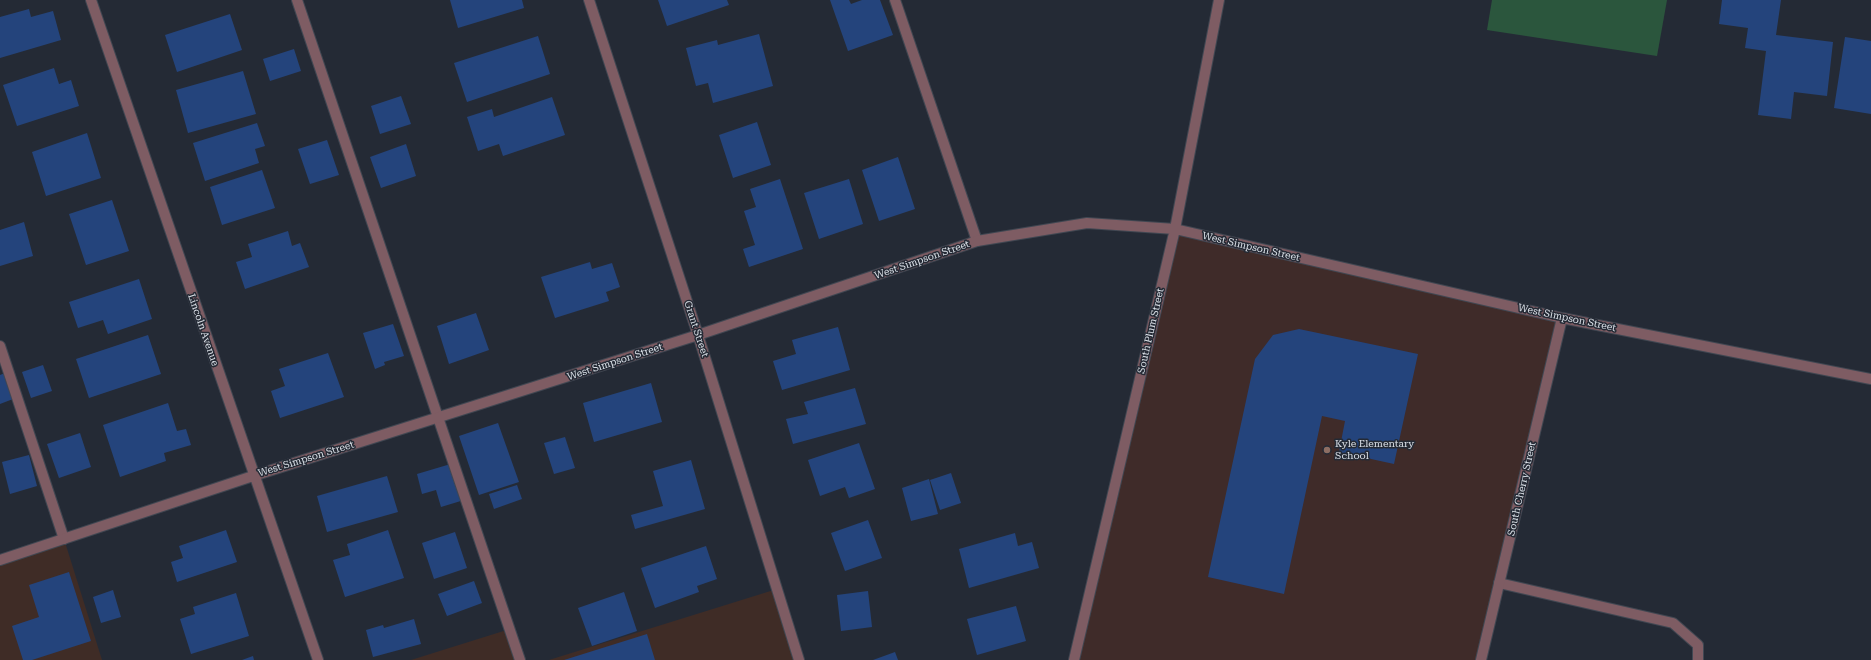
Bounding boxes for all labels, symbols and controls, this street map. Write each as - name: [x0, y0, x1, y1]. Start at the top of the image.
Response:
- street label: West Simpson Street: [1201, 230, 1301, 264]
- street label: West Simpson Street: [873, 238, 971, 282]
- street label: South Plum Street: [1135, 287, 1167, 375]
- street label: Lincoln Avenue: [185, 292, 221, 368]
- street label: Grant Street: [681, 299, 711, 359]
- street label: West Simpson Street: [1517, 302, 1617, 334]
- street label: West Simpson Street: [566, 341, 664, 383]
- place label: Kyle Elementary School: [1335, 438, 1414, 462]
- street label: West Simpson Street: [257, 439, 355, 479]
- street label: South Cherry Street: [1505, 441, 1539, 537]
- marker: Kyle Elementary School: [1322, 445, 1332, 455]

